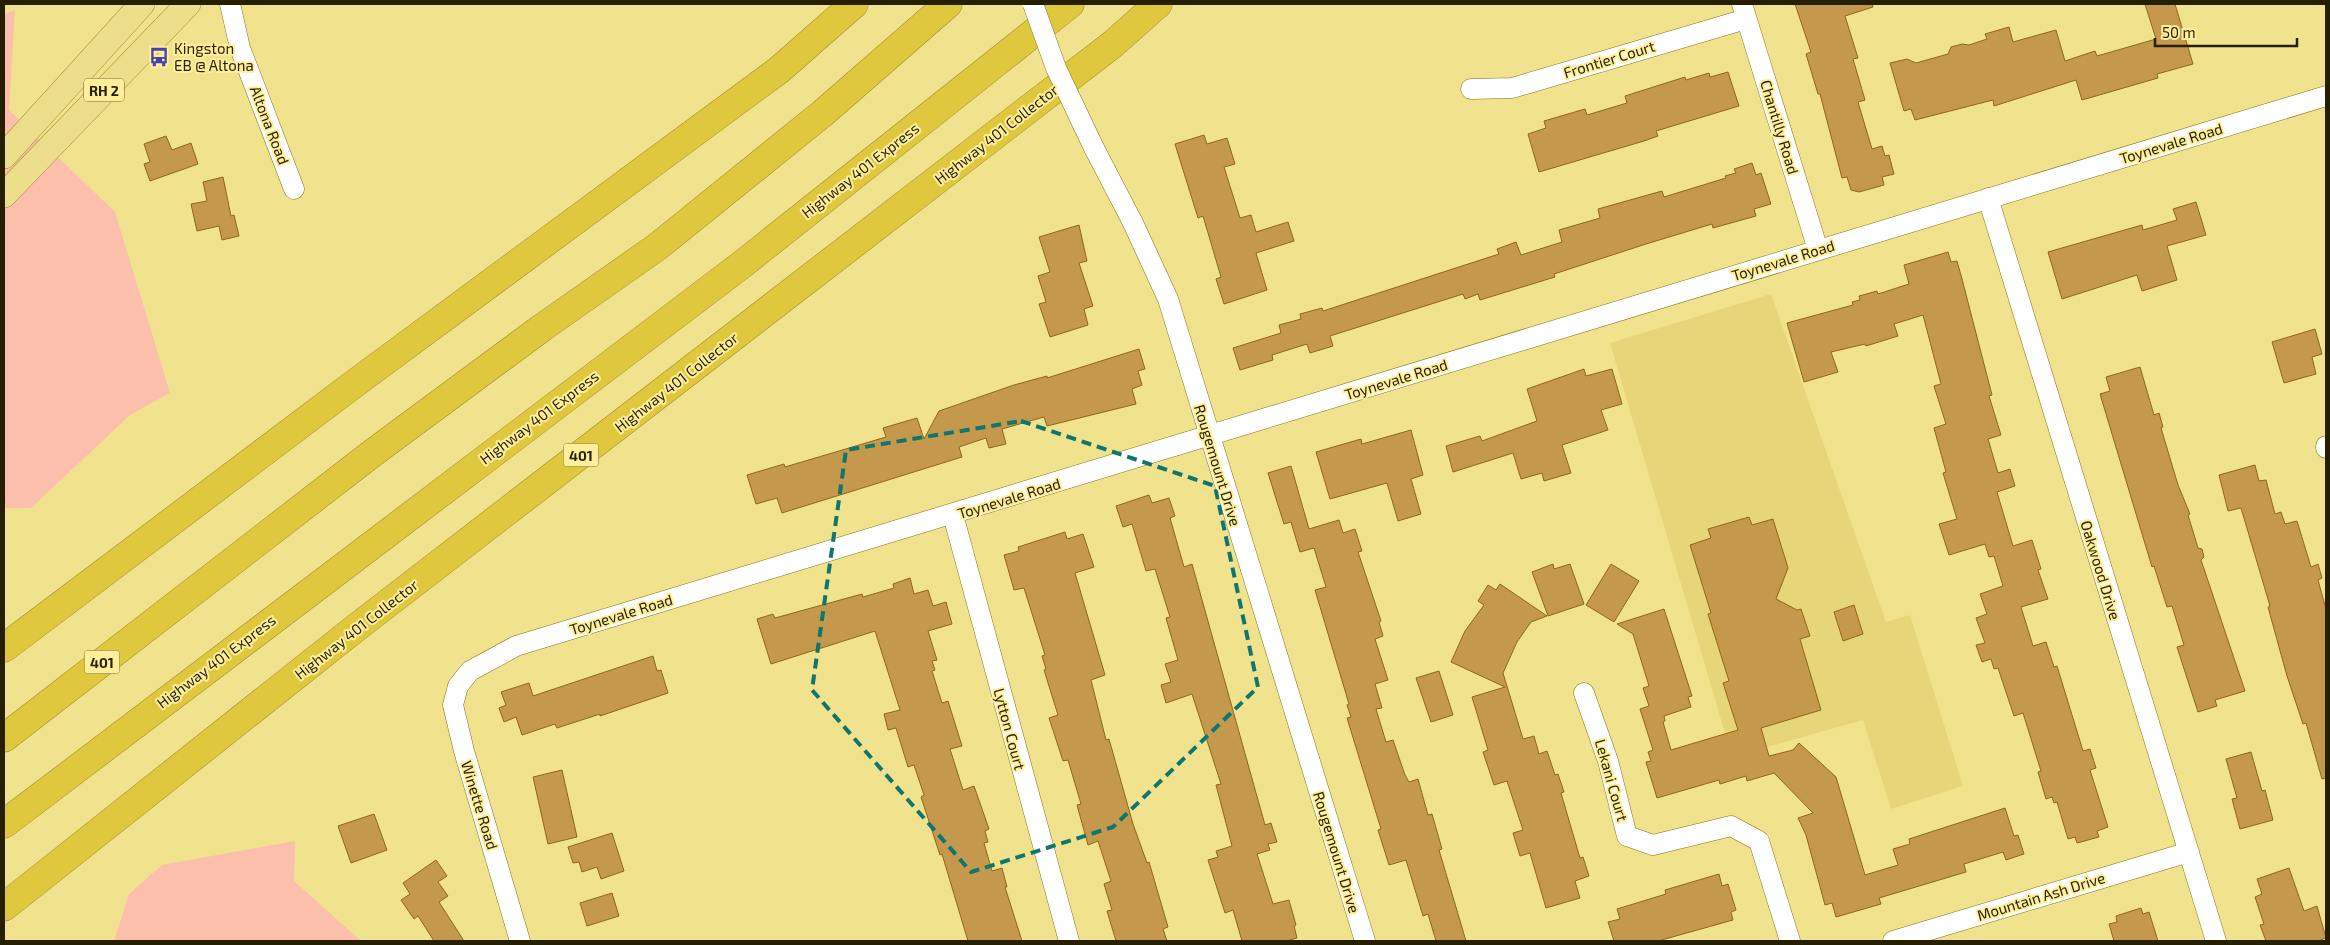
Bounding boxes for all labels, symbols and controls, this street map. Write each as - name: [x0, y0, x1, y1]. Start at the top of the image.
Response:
- scale bar: [2155, 15, 2298, 47]
- text: 50 m: [2162, 23, 2196, 41]
- street label: Frontier Court: [1561, 36, 1657, 81]
- place label: Kingston EB @ Altona: [174, 39, 254, 74]
- bus stop icon: Kingston EB @ Altona: [148, 46, 170, 68]
- road number: RH 2: [84, 78, 124, 102]
- street label: Chantilly Road: [1757, 78, 1803, 176]
- street label: Highway 401 Collector: [931, 80, 1061, 188]
- street label: Altona Road: [247, 83, 293, 167]
- street label: Highway 401 Express: [798, 119, 922, 221]
- street label: Toynevale Road: [2117, 119, 2225, 167]
- street label: Toynevale Road: [1729, 236, 1837, 284]
- street label: Highway 401 Collector: [611, 328, 741, 436]
- street label: Toynevale Road: [1342, 355, 1450, 403]
- street label: Highway 401 Express: [476, 366, 602, 468]
- street label: Rougemount Drive: [1191, 402, 1245, 528]
- road number: 401: [564, 444, 598, 466]
- street label: Toynevale Road: [955, 474, 1063, 522]
- street label: Oakwood Drive: [2077, 518, 2125, 622]
- street label: Highway 401 Collector: [291, 575, 421, 683]
- street label: Toynevale Road: [567, 590, 675, 638]
- street label: Highway 401 Express: [153, 610, 279, 712]
- road number: 401: [84, 650, 120, 674]
- street label: Lytton Court: [990, 686, 1030, 772]
- street label: Lekani Court: [1592, 737, 1632, 823]
- street label: Winette Road: [458, 758, 502, 852]
- street label: Rougemount Drive: [1310, 789, 1364, 915]
- street label: Mountain Ash Drive: [1975, 868, 2107, 924]

